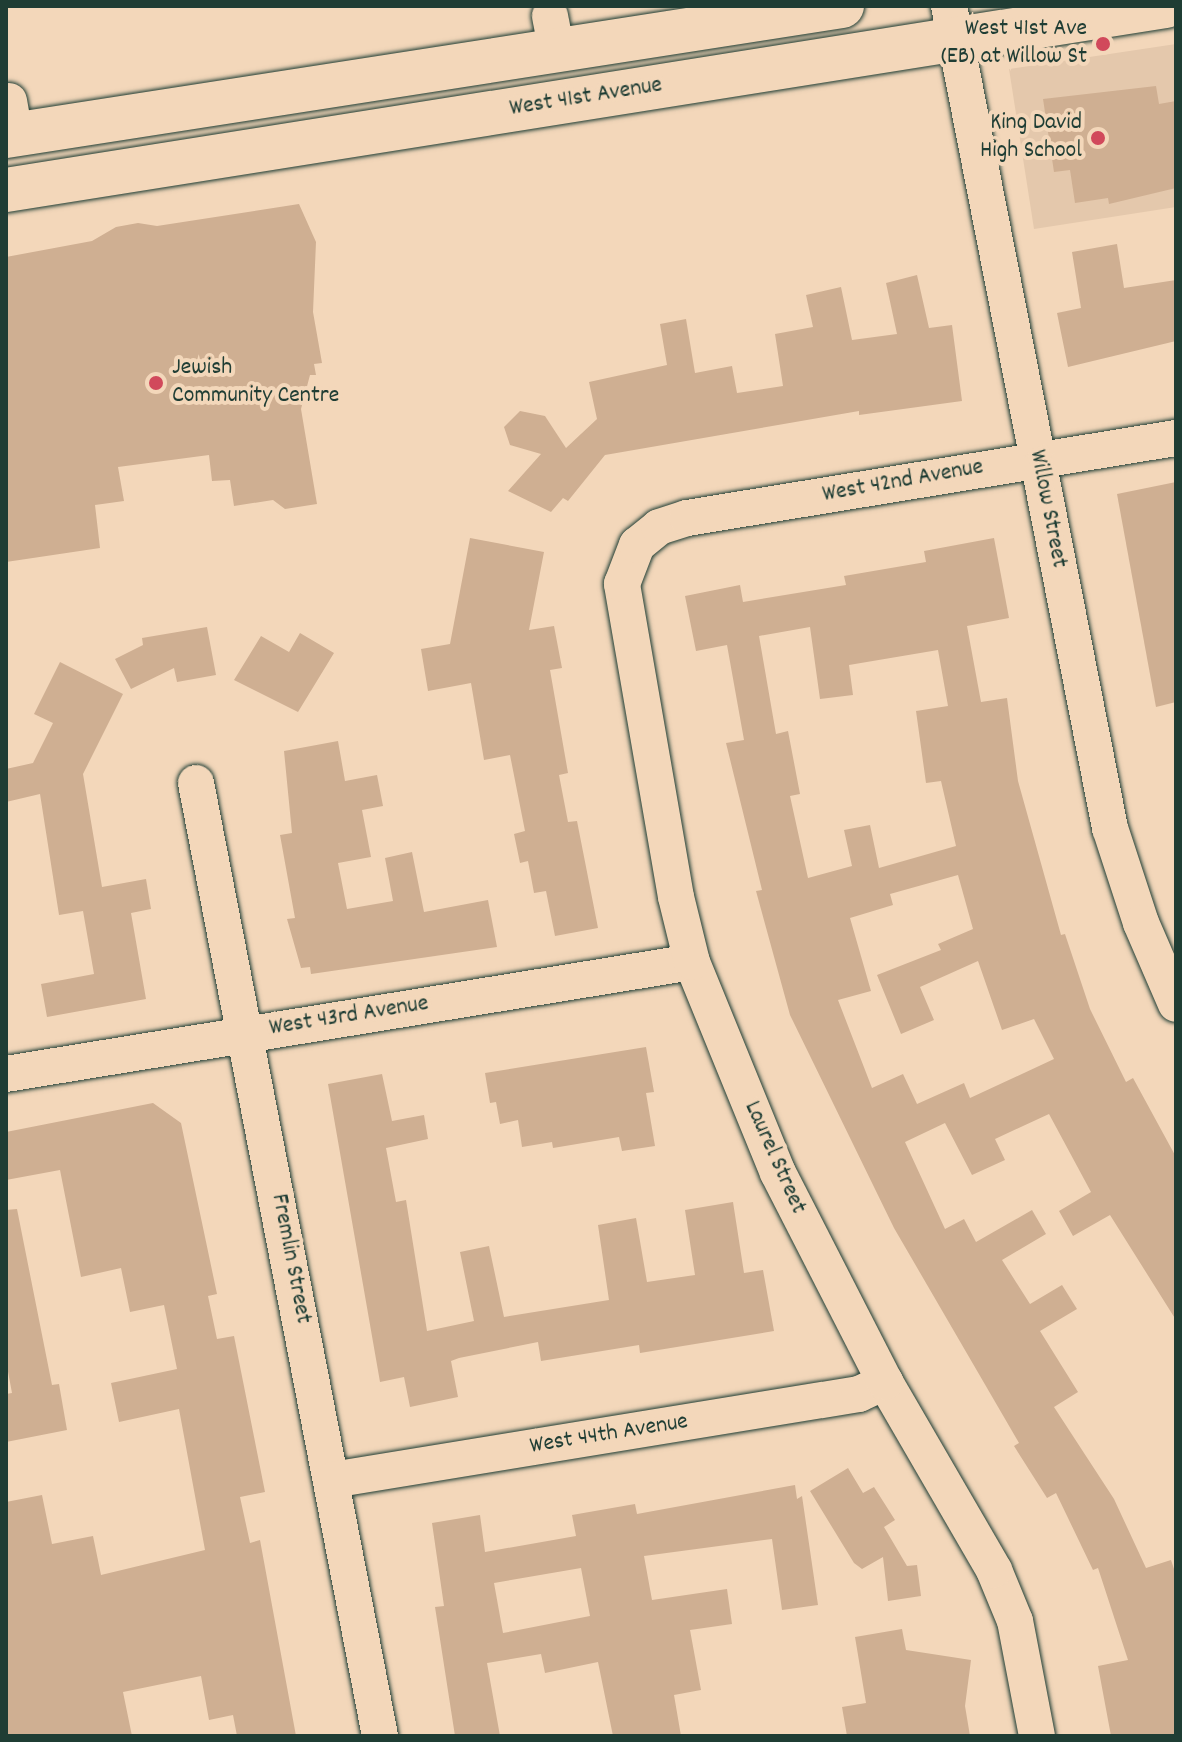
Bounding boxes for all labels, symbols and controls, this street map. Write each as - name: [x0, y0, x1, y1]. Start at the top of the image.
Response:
- place label: West 41st Ave (EB) at Willow St: [941, 16, 1087, 72]
- marker: West 41st Ave (EB) at Willow St: [1094, 35, 1112, 53]
- street label: West 41st Avenue: [508, 72, 664, 124]
- place label: King David High School: [980, 110, 1082, 166]
- marker: King David High School: [1089, 129, 1107, 147]
- place label: Jewish Community Centre: [172, 355, 339, 411]
- marker: Jewish Community Centre: [147, 374, 165, 392]
- street label: Willow Street: [1021, 448, 1073, 570]
- street label: West 42nd Avenue: [820, 454, 986, 510]
- street label: West 43rd Avenue: [267, 990, 431, 1044]
- street label: Laurel Street: [736, 1097, 812, 1219]
- street label: Fremlin Street: [263, 1192, 317, 1326]
- street label: West 44th Avenue: [528, 1408, 690, 1462]

